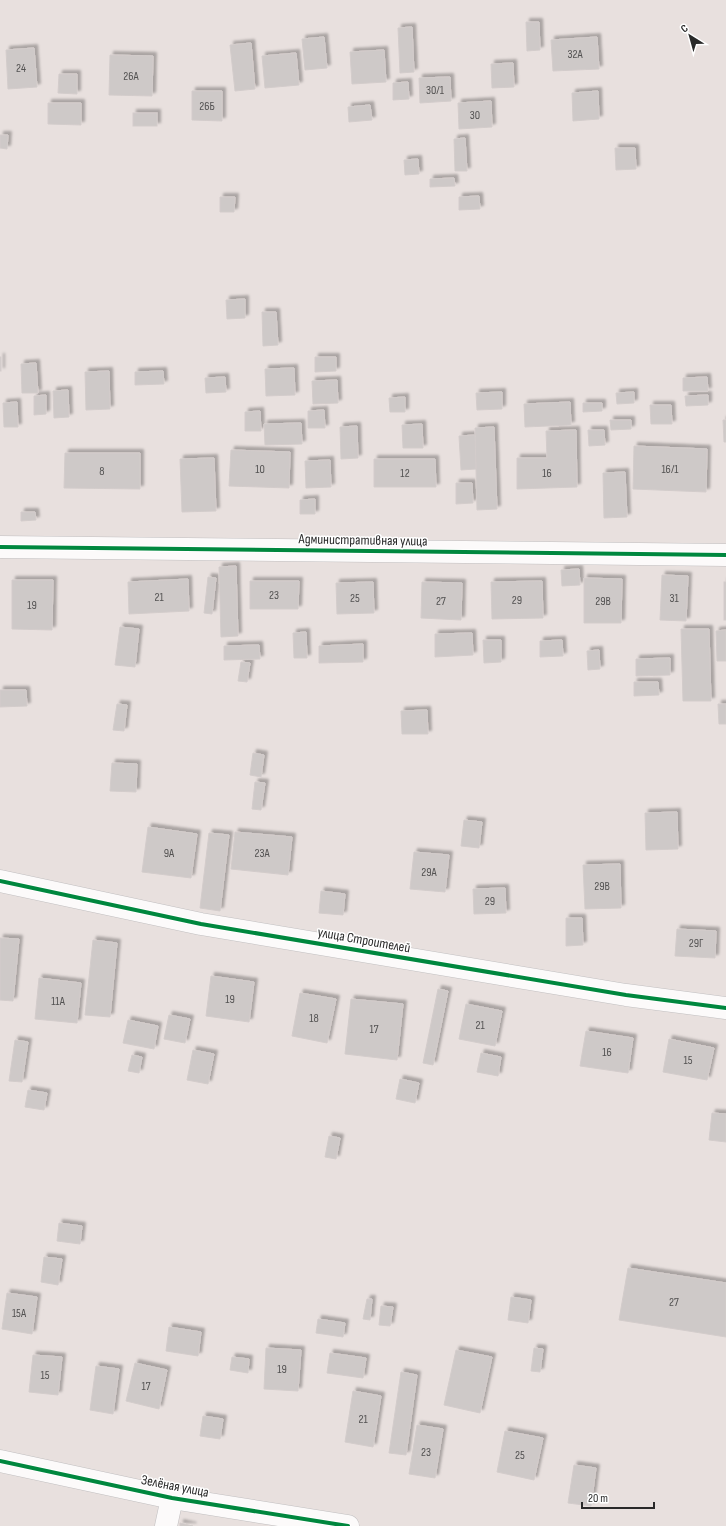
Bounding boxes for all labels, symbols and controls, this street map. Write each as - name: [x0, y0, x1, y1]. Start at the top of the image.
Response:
- north arrow: [670, 16, 710, 56]
- text: С: [678, 21, 691, 35]
- house number: 32А: [567, 47, 583, 62]
- house number: 24: [16, 61, 26, 76]
- house number: 26А: [123, 69, 140, 84]
- house number: 30/1: [426, 83, 445, 98]
- house number: 26Б: [199, 99, 215, 114]
- house number: 30: [470, 108, 480, 123]
- house number: 10: [255, 462, 265, 477]
- house number: 16/1: [661, 462, 679, 477]
- house number: 8: [99, 464, 105, 479]
- house number: 12: [400, 466, 410, 481]
- house number: 16: [542, 466, 552, 481]
- street label: Административная улица: [297, 530, 428, 550]
- house number: 23: [269, 588, 279, 603]
- house number: 21: [154, 590, 164, 605]
- house number: 25: [350, 591, 360, 606]
- house number: 31: [669, 591, 679, 606]
- house number: 29: [512, 593, 522, 608]
- house number: 27: [436, 594, 446, 609]
- house number: 29В: [595, 594, 611, 609]
- house number: 19: [27, 598, 37, 613]
- house number: 9А: [164, 846, 175, 861]
- house number: 23А: [254, 846, 270, 861]
- house number: 29А: [421, 865, 438, 880]
- house number: 29В: [594, 879, 610, 894]
- house number: 29: [485, 894, 495, 909]
- street label: улица Строителей: [316, 923, 412, 957]
- house number: 29Г: [689, 936, 704, 951]
- house number: 19: [225, 992, 235, 1007]
- house number: 11А: [51, 994, 66, 1009]
- house number: 18: [309, 1011, 319, 1026]
- house number: 21: [475, 1018, 485, 1033]
- house number: 17: [370, 1022, 379, 1037]
- house number: 16: [602, 1045, 612, 1060]
- house number: 15: [683, 1053, 693, 1068]
- house number: 27: [669, 1295, 679, 1310]
- house number: 15А: [12, 1306, 27, 1321]
- house number: 19: [277, 1362, 287, 1377]
- house number: 15: [40, 1368, 50, 1383]
- house number: 17: [142, 1379, 151, 1394]
- house number: 21: [358, 1412, 368, 1427]
- house number: 23: [421, 1445, 431, 1460]
- house number: 25: [515, 1448, 525, 1463]
- street label: Зелёная улица: [140, 1471, 210, 1501]
- scale bar: [582, 1484, 654, 1510]
- text: 20 m: [588, 1491, 608, 1506]

